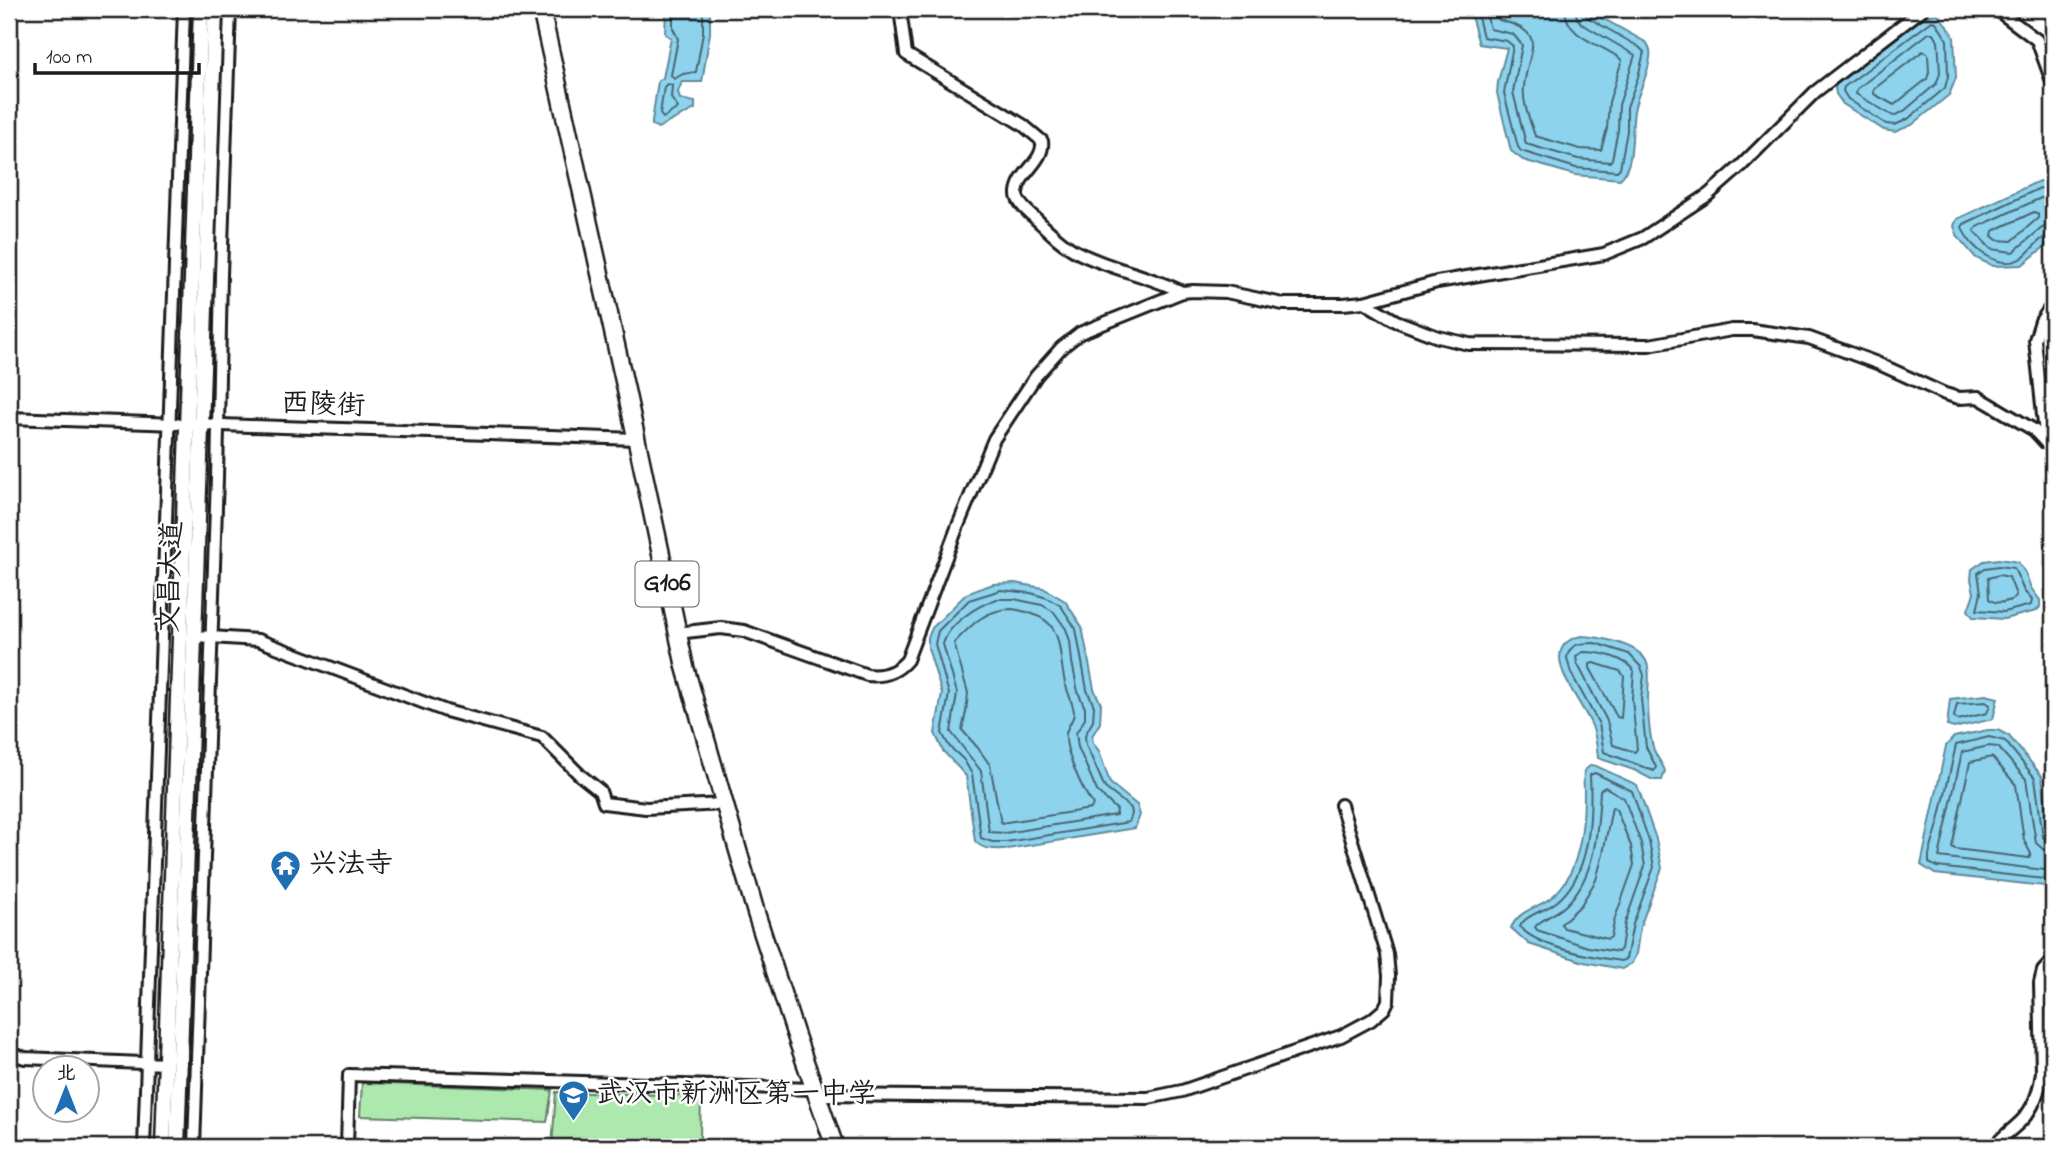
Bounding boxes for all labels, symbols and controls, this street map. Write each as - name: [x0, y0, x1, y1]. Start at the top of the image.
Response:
- scale bar: [35, 32, 200, 76]
- text: 100 m: [46, 43, 92, 73]
- street label: 西陵街: [280, 384, 366, 428]
- street label: 文昌大道: [150, 520, 194, 634]
- road number: G106: [636, 562, 698, 606]
- place label: 兴法寺: [309, 845, 393, 886]
- temple icon: 兴法寺: [269, 848, 303, 892]
- north arrow: [32, 1054, 102, 1124]
- text: 北: [56, 1061, 76, 1088]
- place label: 武汉市新洲区第一中学: [596, 1075, 876, 1116]
- school or university icon: 武汉市新洲区第一中学: [556, 1078, 590, 1122]

